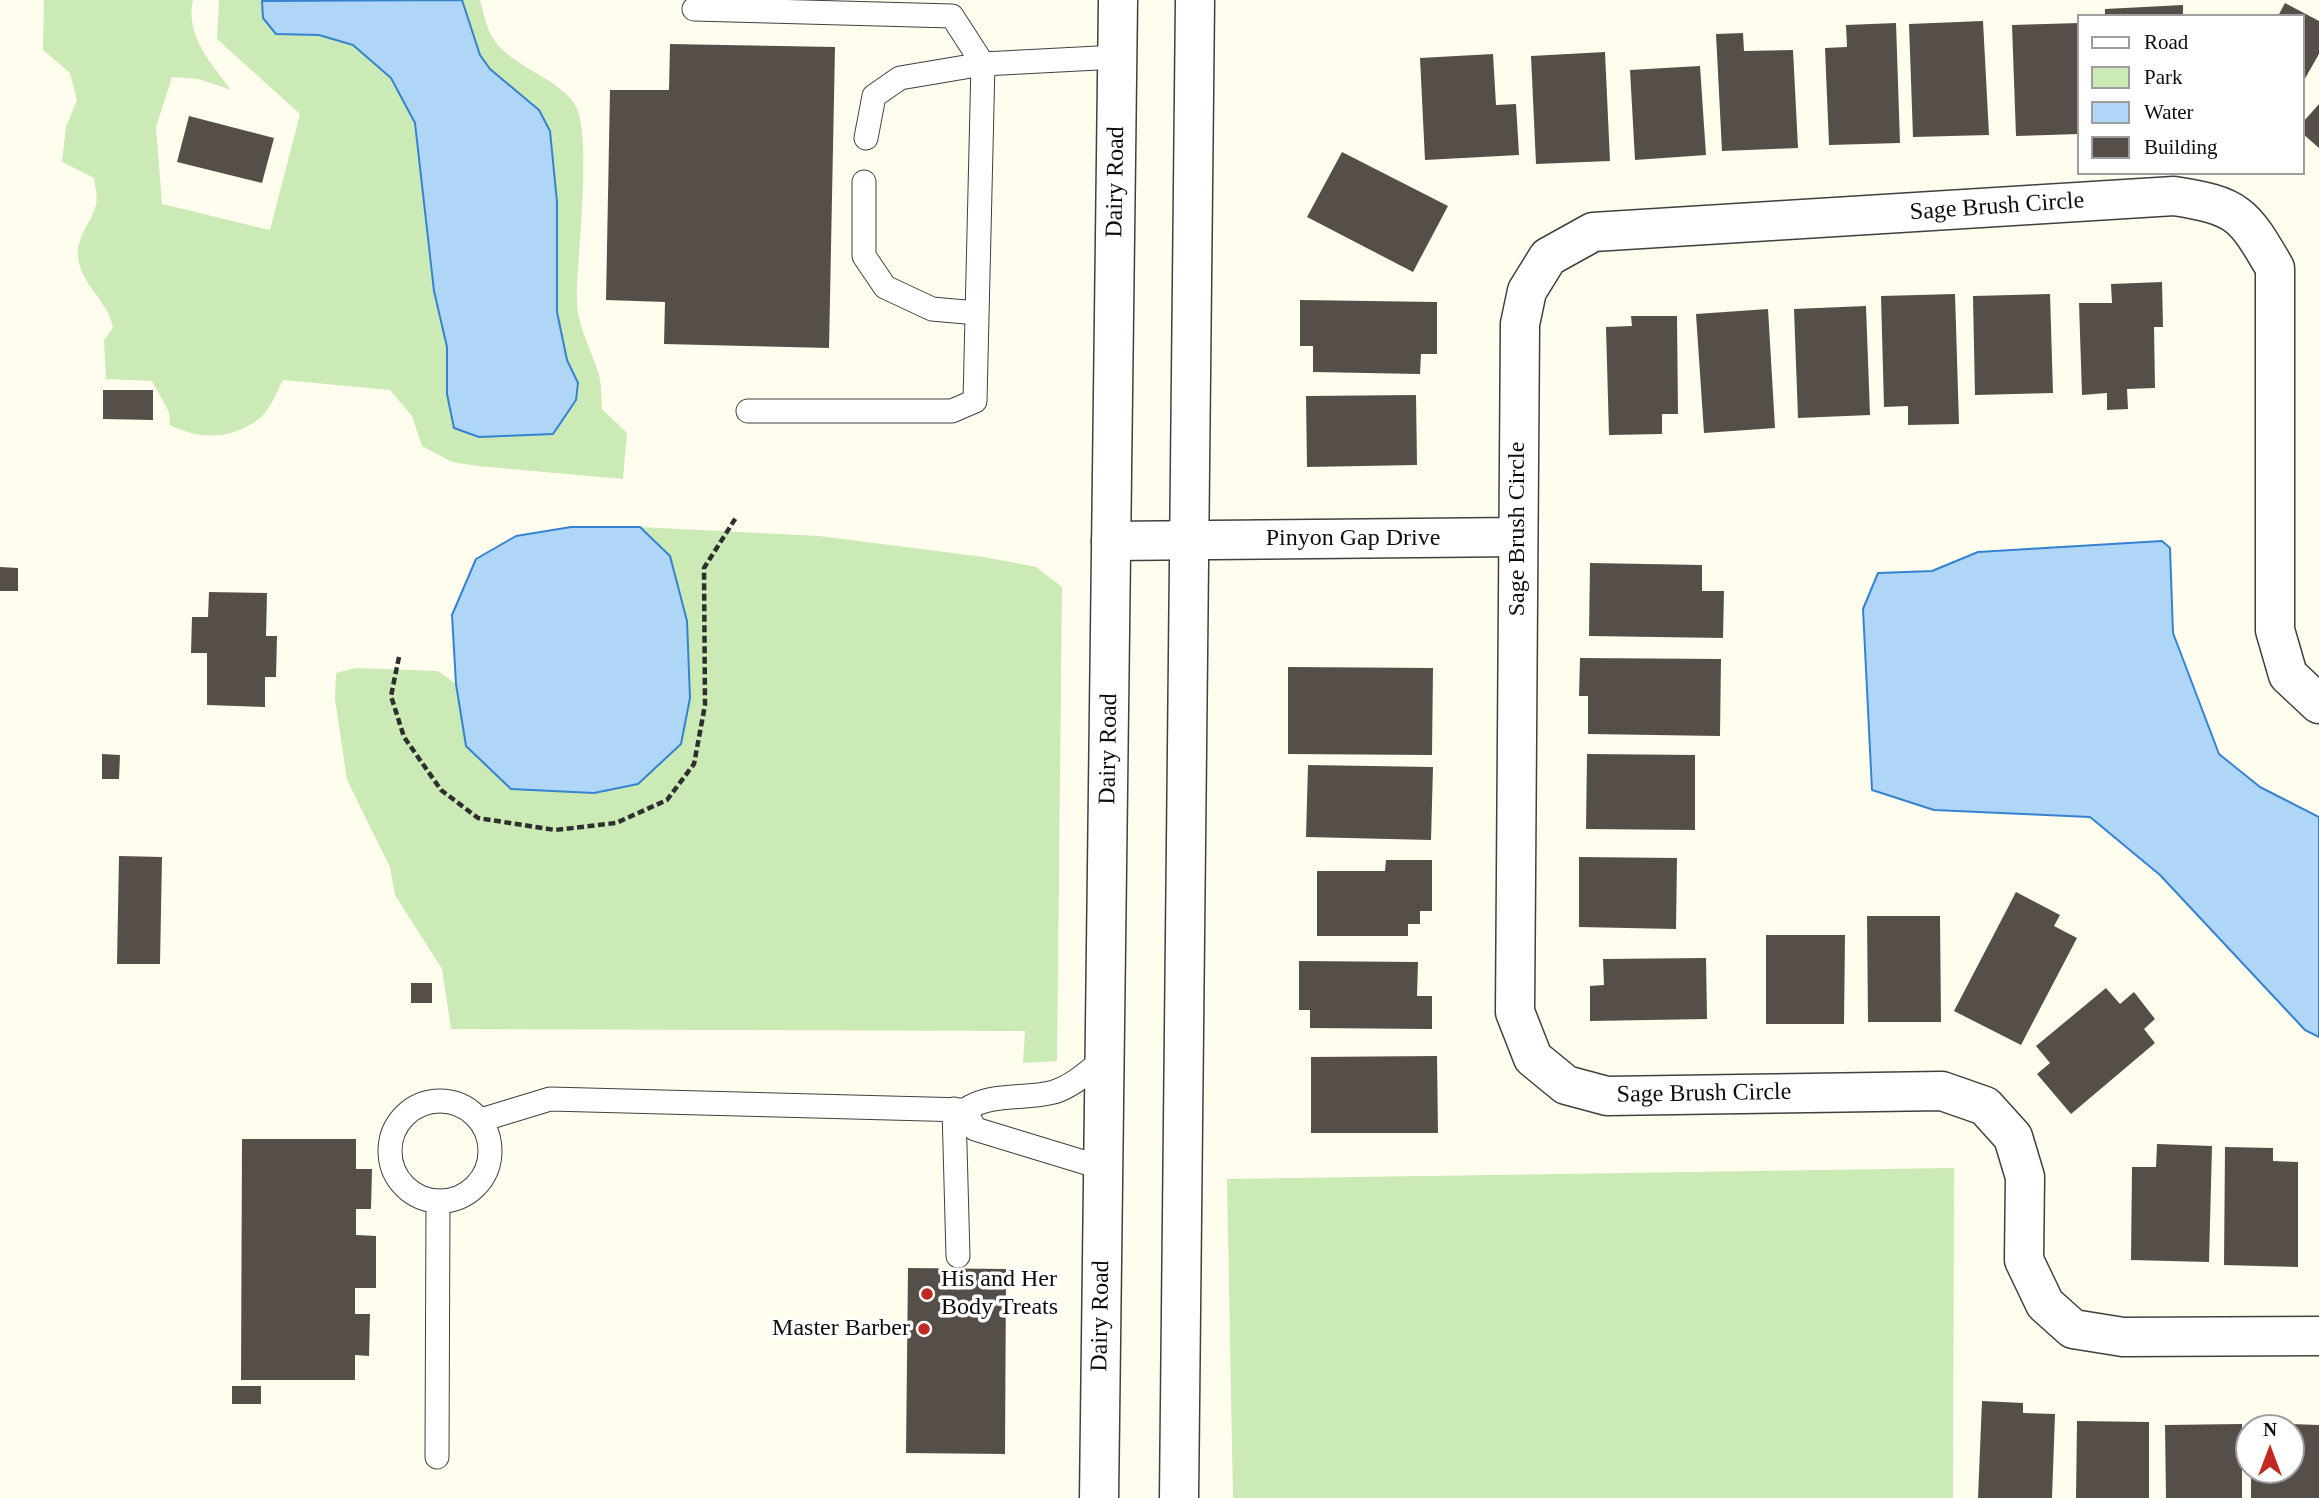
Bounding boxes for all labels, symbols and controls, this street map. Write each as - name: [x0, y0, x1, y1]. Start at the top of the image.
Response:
- legend: [2078, 14, 2305, 175]
- text: Road: [2144, 30, 2188, 54]
- text: Park: [2144, 65, 2183, 89]
- text: Water: [2144, 100, 2194, 124]
- street label: Dairy Road: [1101, 126, 1131, 238]
- text: Building: [2144, 135, 2218, 159]
- street label: Sage Brush Circle: [1909, 187, 2085, 227]
- street label: Sage Brush Circle: [1504, 442, 1532, 616]
- street label: Pinyon Gap Drive: [1266, 525, 1440, 553]
- street label: Dairy Road: [1094, 693, 1124, 805]
- street label: Sage Brush Circle: [1616, 1078, 1792, 1110]
- street label: Dairy Road: [1086, 1260, 1116, 1372]
- place label: His and Her Body Treats: [941, 1266, 1058, 1322]
- marker: His and Her Body Treats: [919, 1286, 935, 1302]
- place label: Master Barber: [772, 1315, 910, 1343]
- marker: Master Barber: [916, 1321, 932, 1337]
- north arrow: [2235, 1414, 2305, 1484]
- text: N: [2263, 1419, 2277, 1440]

